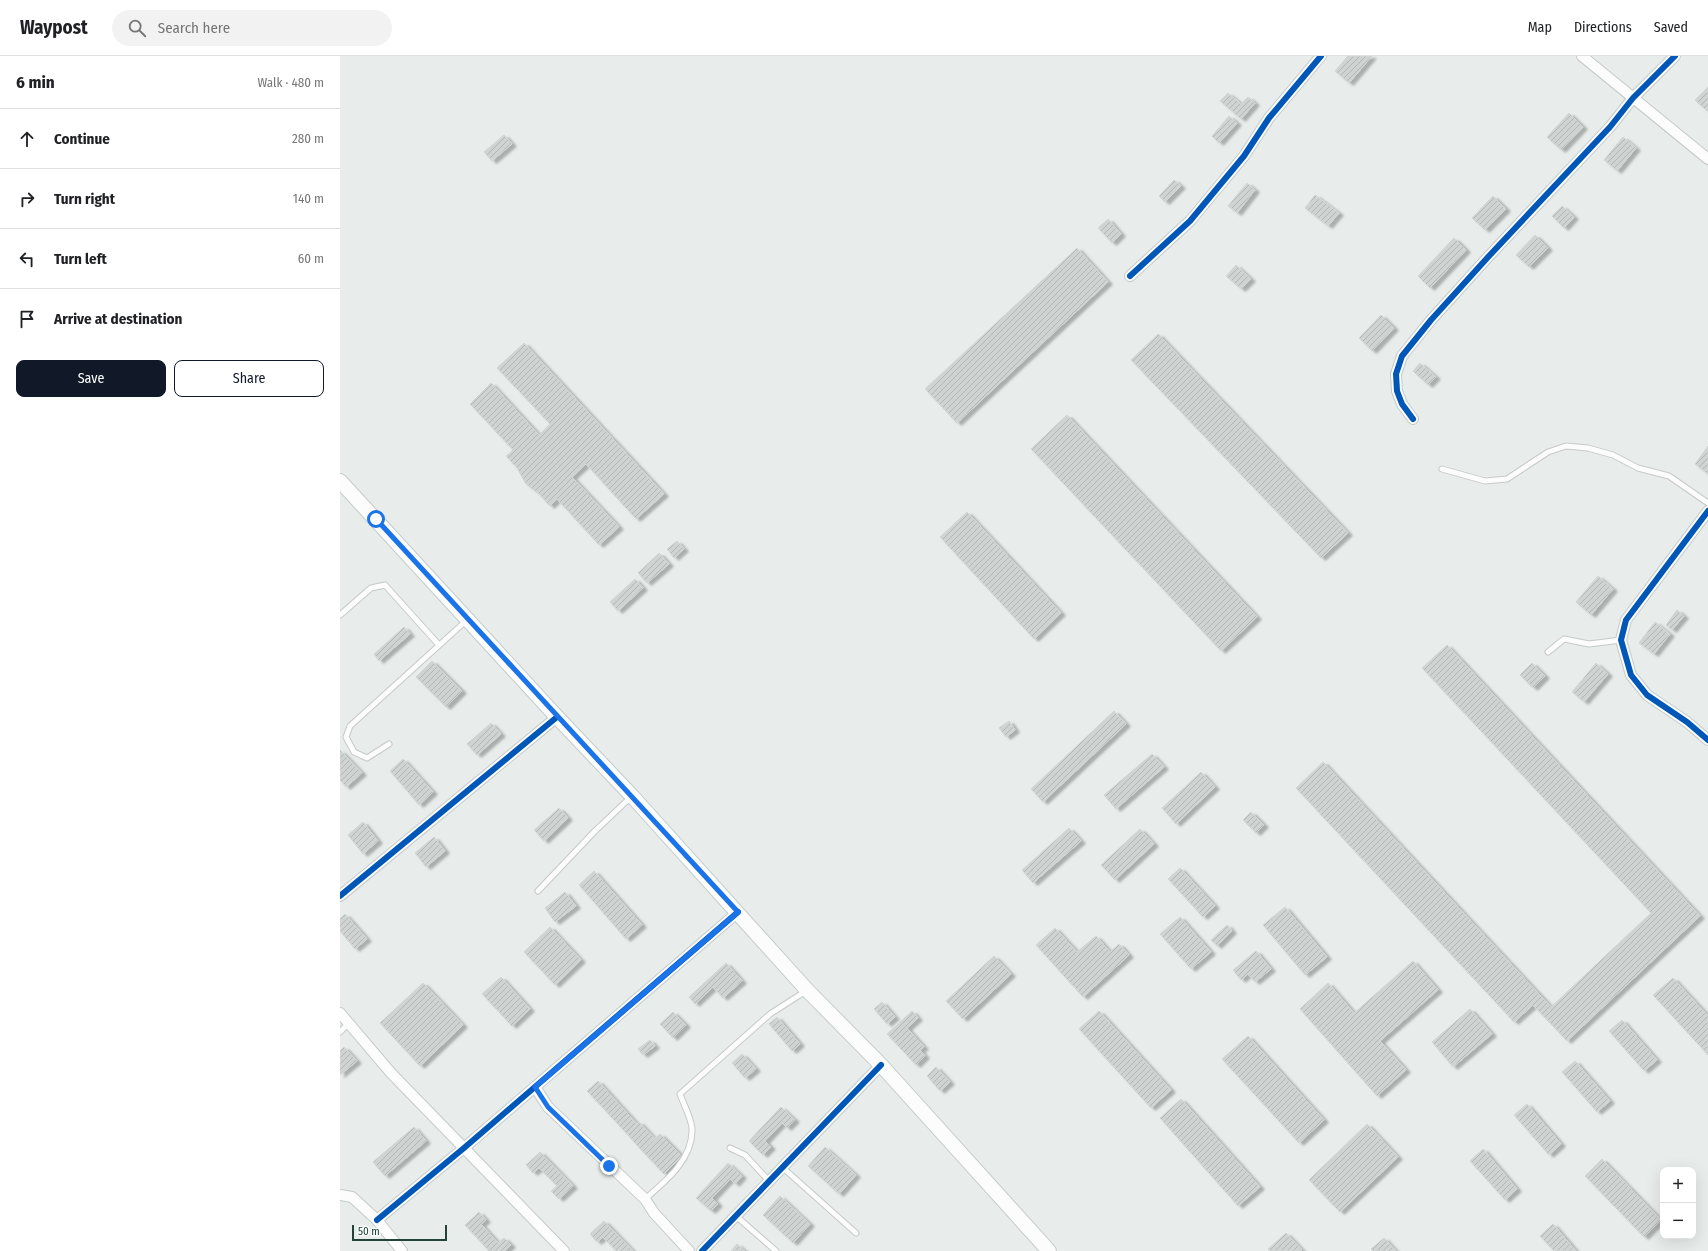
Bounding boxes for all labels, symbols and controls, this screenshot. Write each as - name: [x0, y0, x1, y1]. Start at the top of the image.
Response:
- search box: [112, 10, 392, 46]
- text: Waypost: [20, 16, 88, 39]
- icon: search: [126, 17, 148, 39]
- text: Search here: [158, 19, 230, 37]
- text: Map: [1528, 19, 1552, 36]
- text: Directions: [1574, 19, 1632, 36]
- text: Saved: [1654, 19, 1688, 36]
- text: 6 min: [16, 72, 55, 93]
- text: Walk · 480 m: [257, 75, 324, 90]
- icon: ahead: [16, 128, 38, 150]
- text: Continue: [54, 130, 110, 148]
- text: 280 m: [292, 131, 324, 146]
- icon: right: [16, 188, 38, 210]
- text: Turn right: [54, 190, 115, 208]
- text: 140 m: [293, 191, 324, 206]
- icon: left: [16, 248, 38, 270]
- text: Turn left: [54, 250, 107, 268]
- text: 60 m: [298, 251, 324, 266]
- icon: arrive: [16, 308, 38, 330]
- text: Arrive at destination: [54, 310, 182, 328]
- button: Save: [16, 360, 166, 397]
- button: Share: [174, 360, 324, 397]
- route start: [367, 510, 385, 528]
- route end: [600, 1157, 618, 1175]
- map controls: [1660, 1167, 1696, 1239]
- button: +: [1660, 1167, 1696, 1203]
- button: −: [1660, 1203, 1696, 1239]
- scale bar: [352, 1223, 447, 1242]
- text: 50 m: [358, 1225, 380, 1238]

